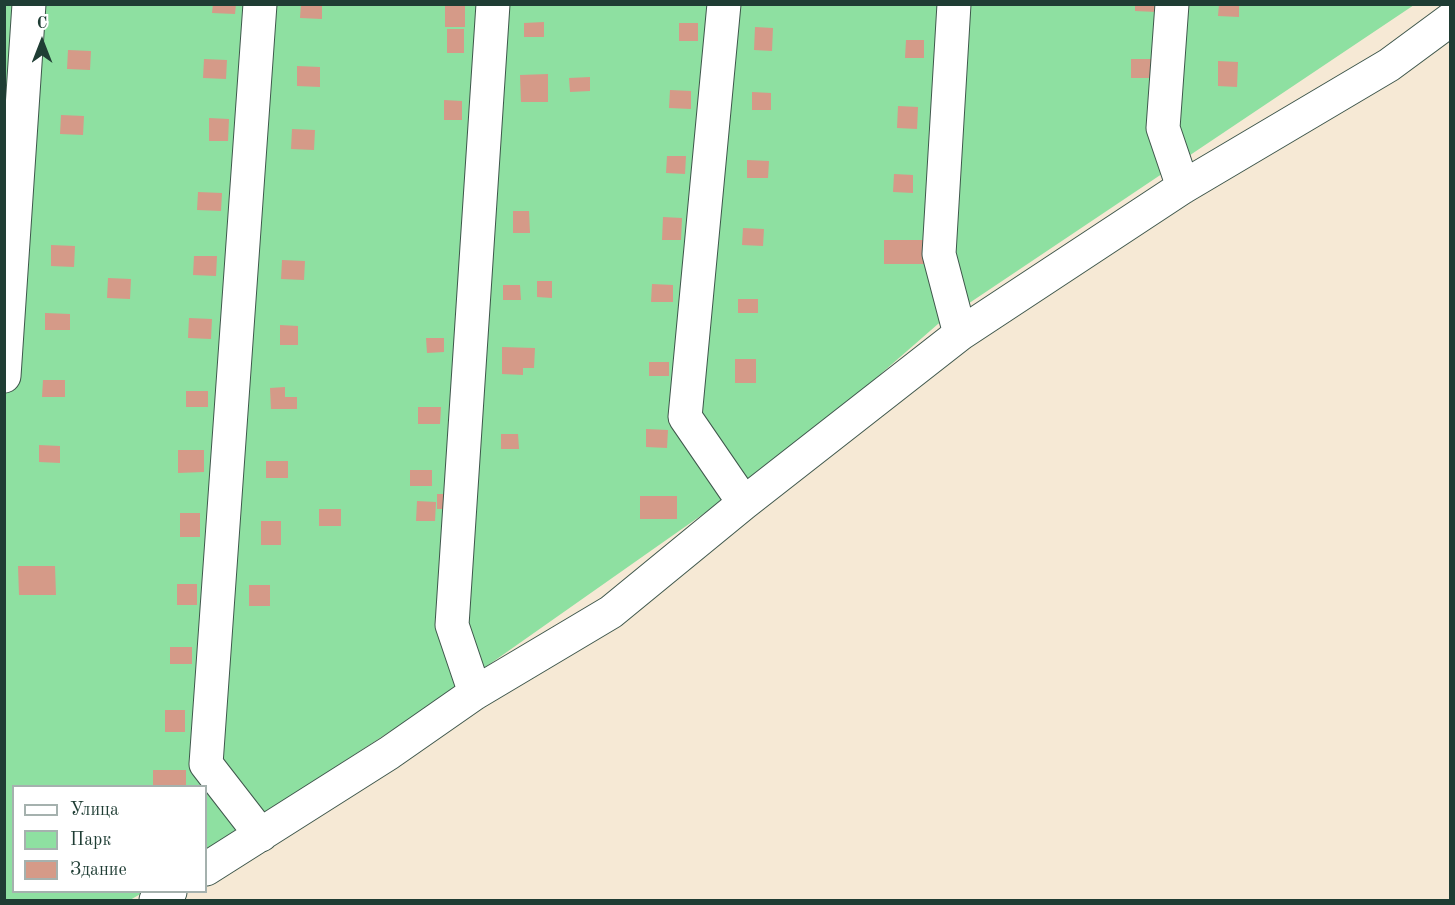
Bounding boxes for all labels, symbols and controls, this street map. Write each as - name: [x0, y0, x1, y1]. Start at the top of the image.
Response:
- north arrow: [12, 12, 72, 72]
- text: С: [37, 16, 47, 32]
- legend: [12, 785, 207, 893]
- text: Улица: [70, 801, 119, 819]
- text: Парк: [70, 831, 111, 849]
- text: Здание: [70, 861, 127, 879]

